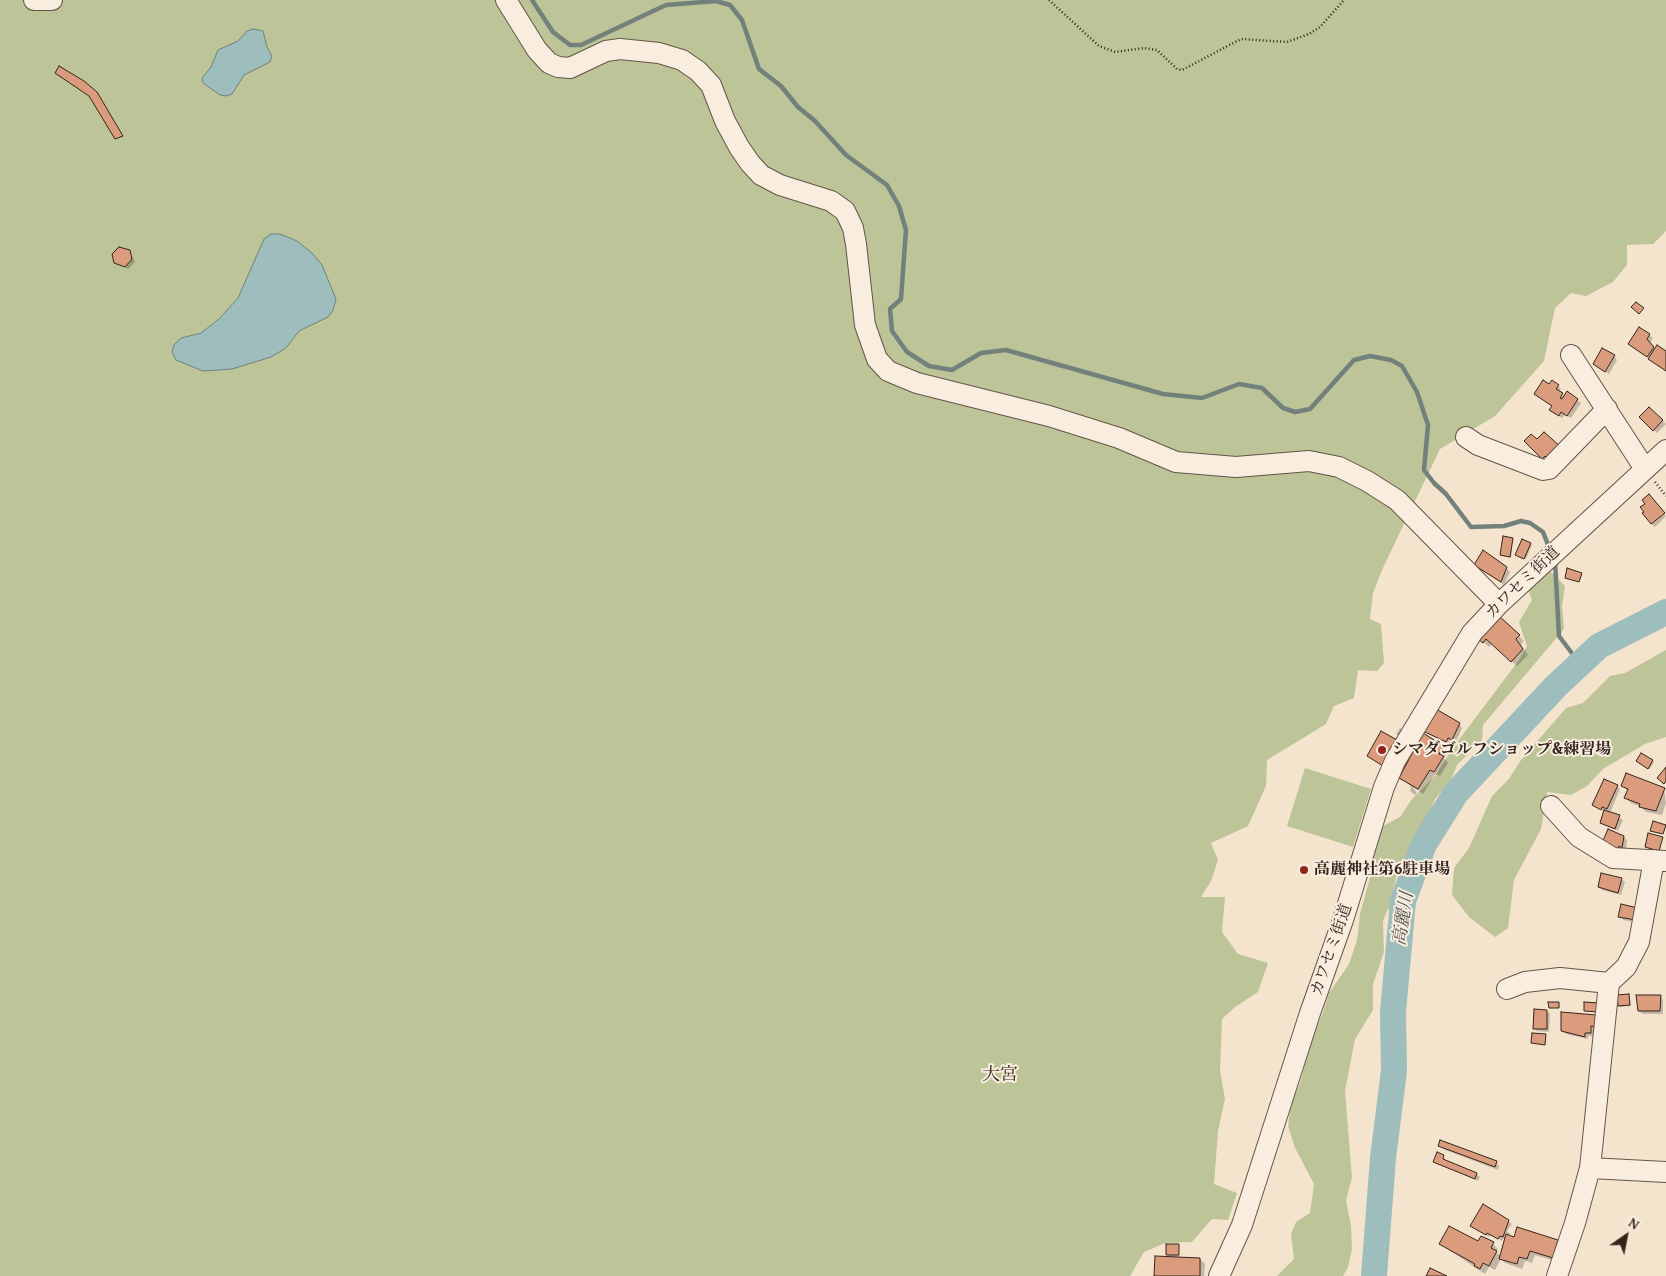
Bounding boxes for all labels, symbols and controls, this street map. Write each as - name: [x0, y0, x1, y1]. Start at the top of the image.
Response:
- street label: カワセミ街道: [1482, 543, 1564, 623]
- place label: シマダゴルフショップ&練習場: [1392, 740, 1611, 760]
- marker: シマダゴルフショップ&練習場: [1376, 744, 1388, 756]
- place label: 高麗神社第6駐車場: [1314, 860, 1450, 880]
- marker: 高麗神社第6駐車場: [1298, 864, 1310, 876]
- water label: 高麗川: [1389, 891, 1419, 947]
- street label: カワセミ街道: [1307, 901, 1357, 999]
- district label: 大宮: [982, 1064, 1018, 1086]
- north arrow: [1601, 1211, 1651, 1261]
- text: N: [1625, 1212, 1644, 1234]

